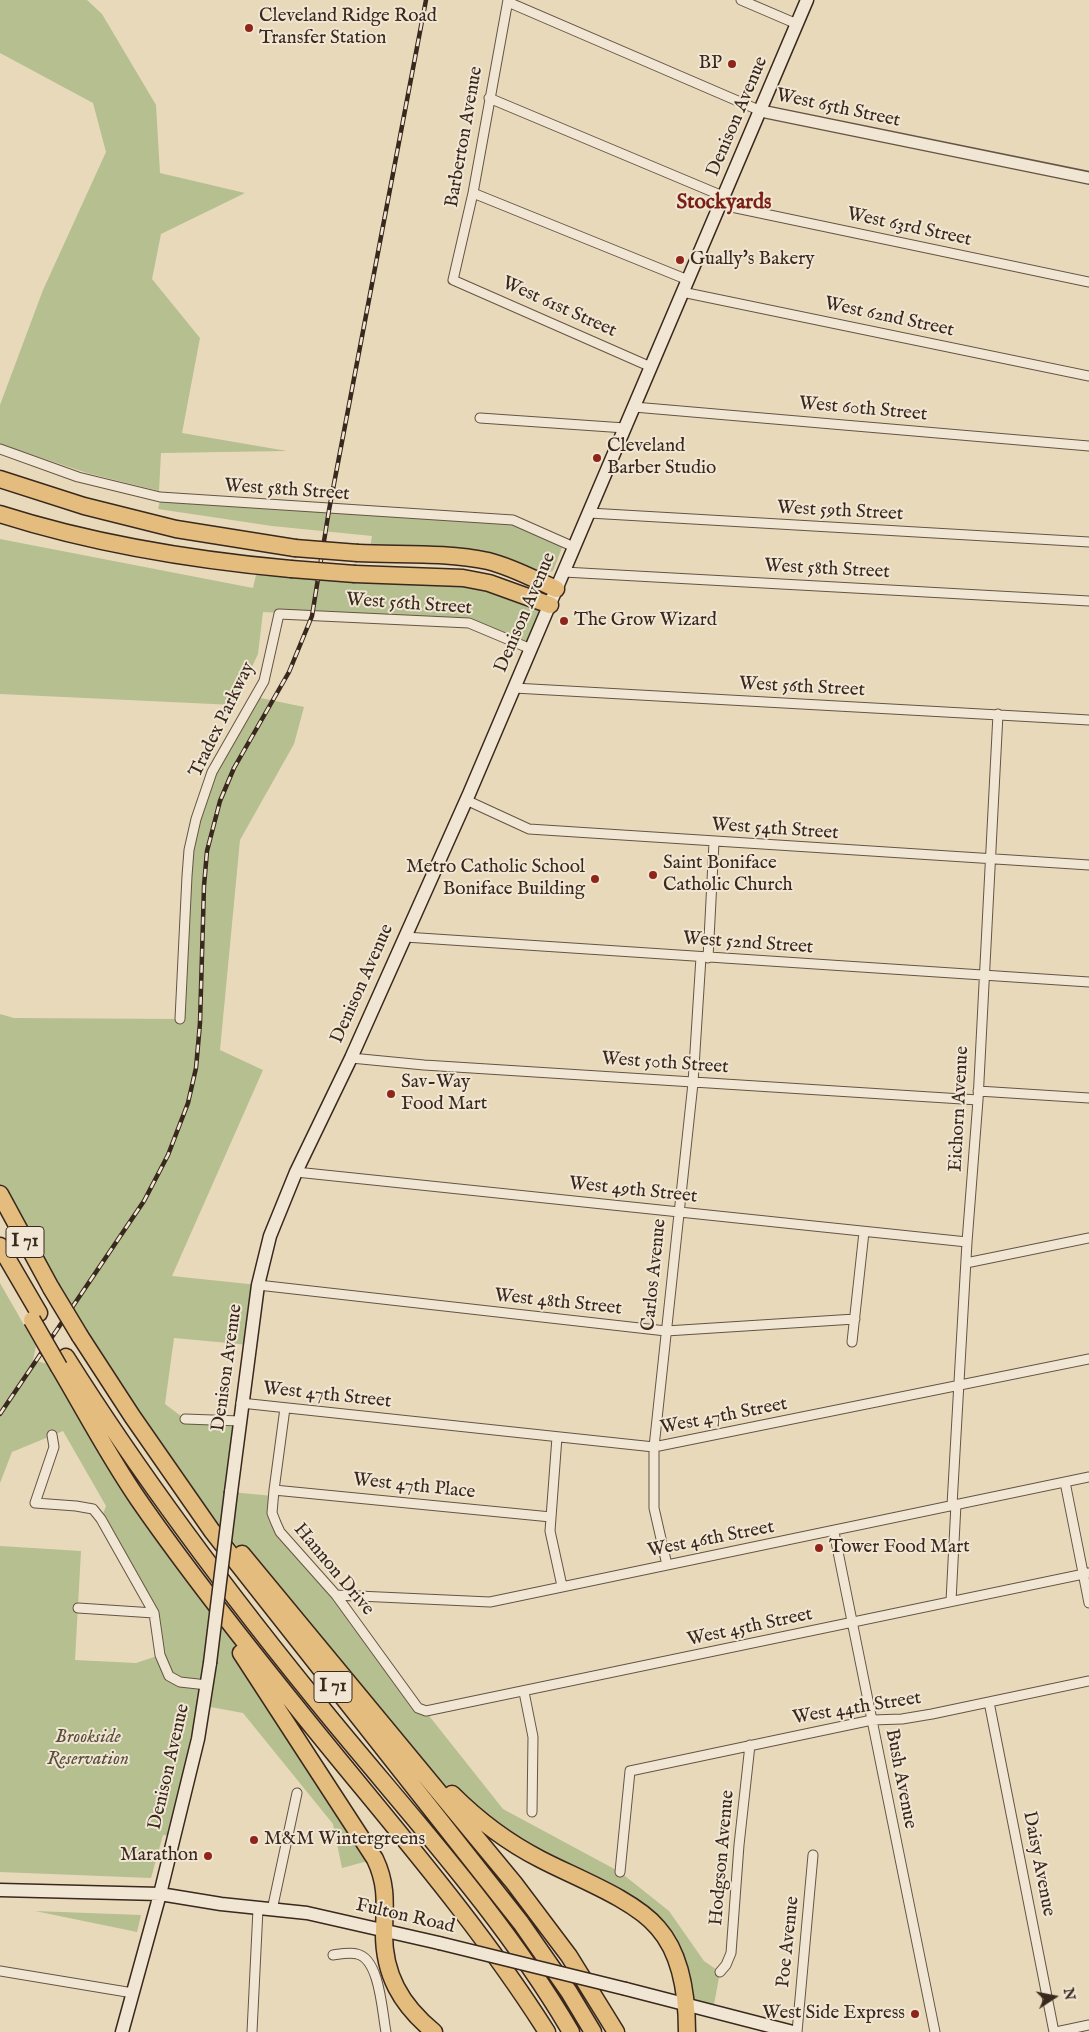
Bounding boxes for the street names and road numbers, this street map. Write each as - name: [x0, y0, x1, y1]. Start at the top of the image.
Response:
- street label: Denison Avenue: [702, 53, 774, 181]
- street label: Barberton Avenue: [441, 65, 489, 209]
- street label: West 65th Street: [774, 85, 902, 133]
- street label: West 63rd Street: [845, 204, 973, 252]
- street label: West 61st Street: [498, 273, 620, 343]
- street label: West 62nd Street: [822, 293, 956, 343]
- street label: West 60th Street: [798, 393, 928, 427]
- street label: West 58th Street: [224, 475, 350, 507]
- street label: West 59th Street: [776, 497, 904, 527]
- street label: Denison Avenue: [490, 549, 562, 677]
- street label: West 58th Street: [764, 555, 890, 585]
- street label: West 56th Street: [345, 589, 473, 621]
- street label: Tradex Parkway: [185, 659, 261, 781]
- street label: West 56th Street: [738, 673, 866, 703]
- street label: West 54th Street: [711, 814, 839, 846]
- street label: Denison Avenue: [326, 921, 400, 1047]
- street label: West 52nd Street: [682, 928, 814, 960]
- street label: Eichorn Avenue: [945, 1046, 975, 1172]
- street label: West 50th Street: [601, 1048, 729, 1080]
- street label: West 49th Street: [568, 1173, 698, 1209]
- street label: Carlos Avenue: [638, 1218, 672, 1332]
- road number: I 71: [6, 1226, 44, 1258]
- street label: West 48th Street: [493, 1285, 623, 1321]
- street label: Denison Avenue: [208, 1303, 248, 1433]
- street label: West 47th Street: [262, 1378, 392, 1414]
- street label: West 47th Street: [659, 1394, 789, 1440]
- street label: West 47th Place: [352, 1469, 476, 1505]
- street label: West 46th Street: [646, 1517, 776, 1563]
- street label: Hannon Drive: [288, 1519, 378, 1621]
- street label: West 45th Street: [685, 1604, 815, 1652]
- road number: I 71: [314, 1671, 352, 1702]
- street label: West 44th Street: [791, 1688, 923, 1730]
- street label: Denison Avenue: [144, 1702, 196, 1832]
- street label: Bush Avenue: [879, 1727, 921, 1831]
- street label: Hodgson Avenue: [706, 1789, 740, 1927]
- street label: Daisy Avenue: [1017, 1809, 1059, 1919]
- street label: Fulton Road: [353, 1895, 457, 1939]
- street label: Poe Avenue: [773, 1895, 805, 1989]

